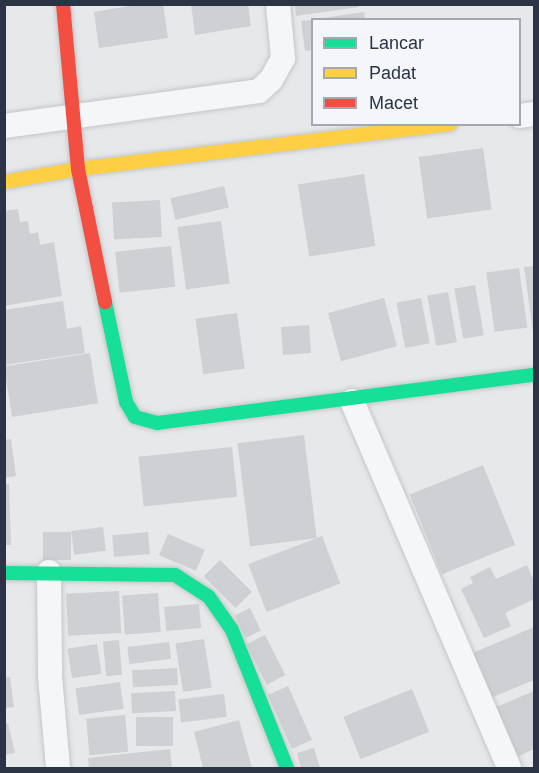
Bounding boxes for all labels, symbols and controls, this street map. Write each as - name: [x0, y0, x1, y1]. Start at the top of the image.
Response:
- legend: [311, 18, 521, 126]
- text: Lancar: [369, 33, 424, 53]
- text: Padat: [369, 63, 416, 83]
- text: Macet: [369, 93, 418, 113]

